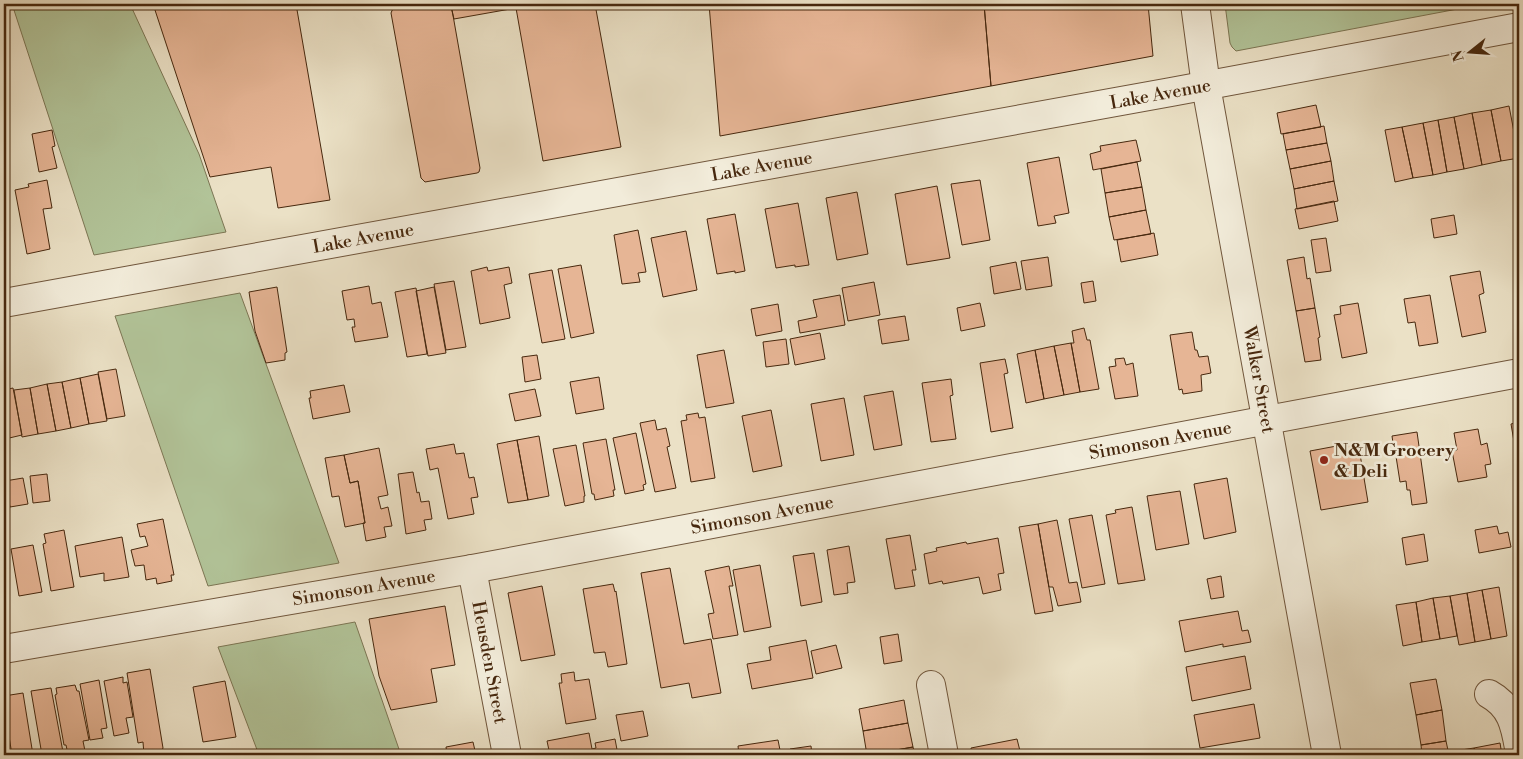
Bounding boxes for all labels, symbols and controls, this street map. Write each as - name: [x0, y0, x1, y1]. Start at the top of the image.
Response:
- north arrow: [1446, 28, 1496, 78]
- text: N: [1448, 48, 1469, 63]
- street label: Lake Avenue: [1108, 73, 1213, 114]
- street label: Lake Avenue: [709, 146, 814, 186]
- street label: Lake Avenue: [311, 218, 416, 258]
- street label: Walker Street: [1238, 323, 1280, 436]
- street label: Simonson Avenue: [1087, 416, 1234, 465]
- place label: N&M Grocery & Deli: [1334, 439, 1455, 483]
- marker: N&M Grocery & Deli: [1318, 454, 1330, 466]
- street label: Simonson Avenue: [689, 490, 835, 539]
- street label: Simonson Avenue: [290, 564, 437, 611]
- street label: Heusden Street: [467, 599, 512, 726]

